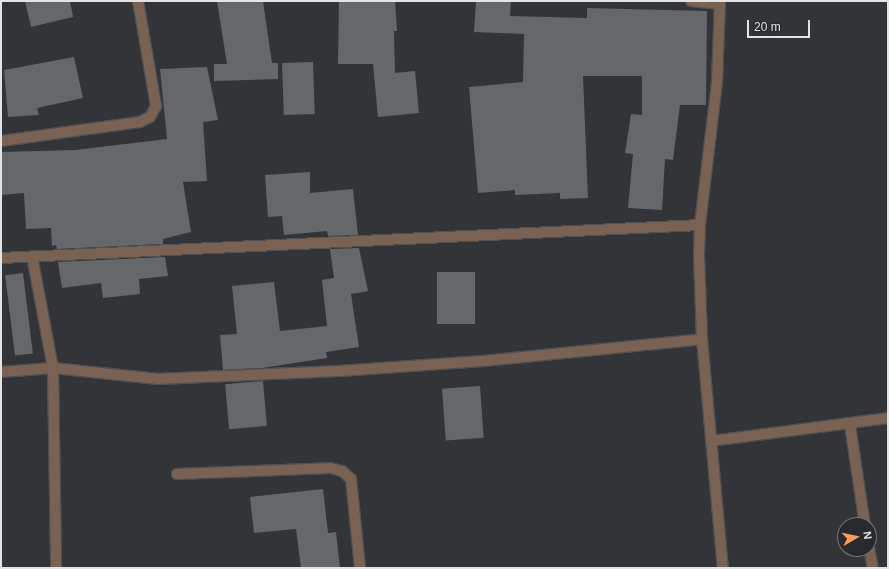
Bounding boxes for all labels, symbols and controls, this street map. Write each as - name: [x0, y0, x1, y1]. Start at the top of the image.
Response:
- scale bar: [749, 12, 812, 38]
- text: 20 m: [754, 20, 781, 34]
- north arrow: [837, 517, 877, 557]
- text: N: [861, 530, 874, 540]

